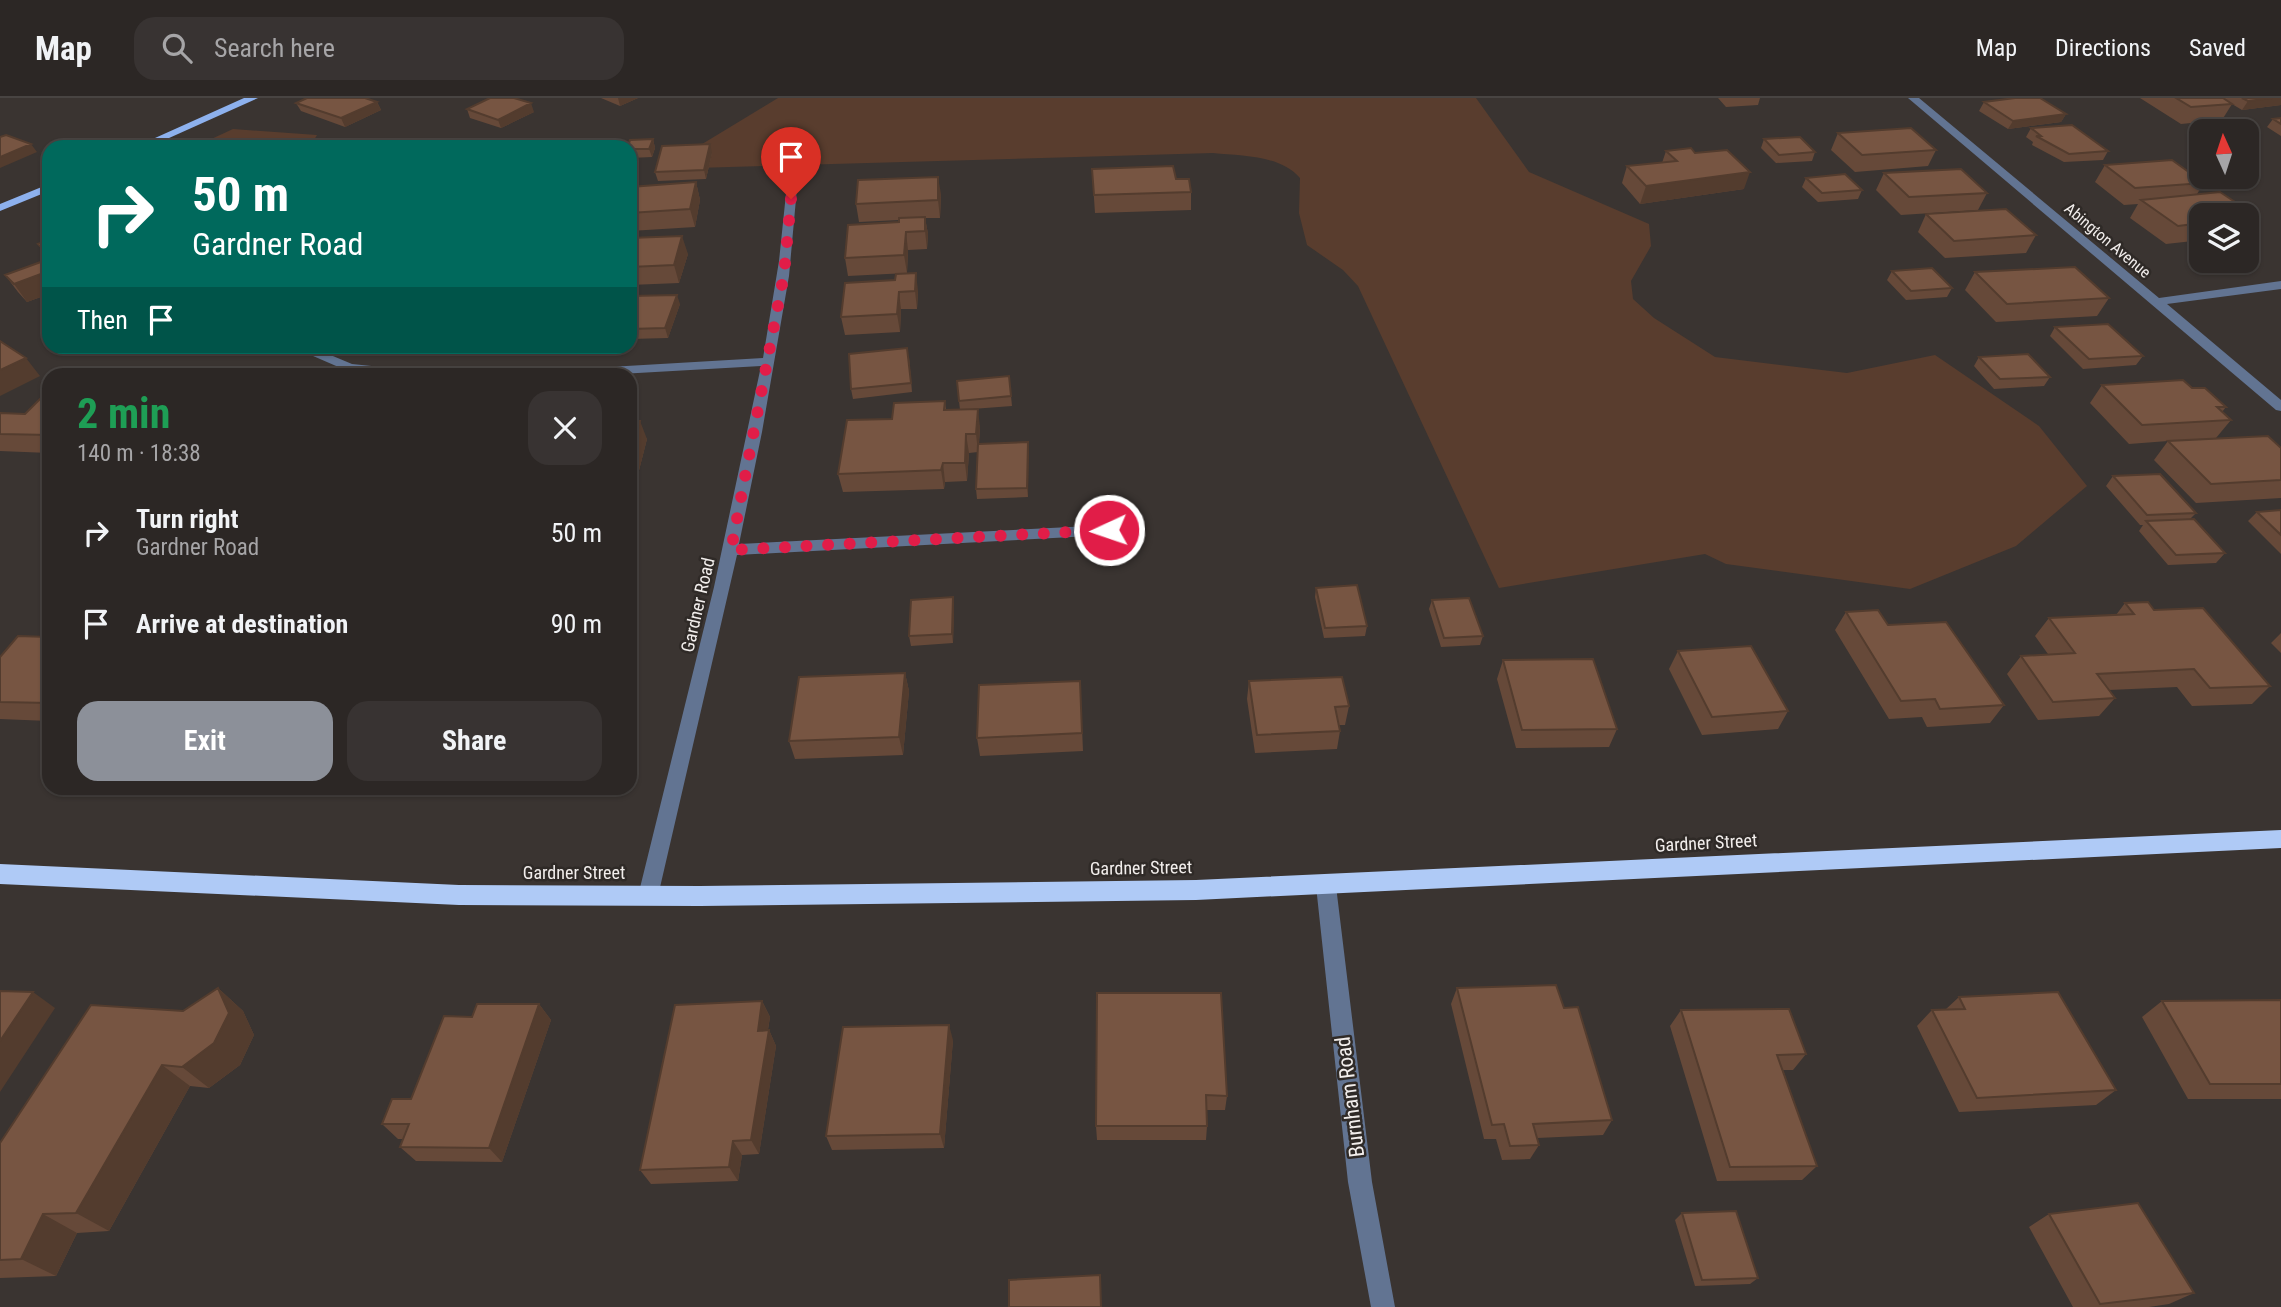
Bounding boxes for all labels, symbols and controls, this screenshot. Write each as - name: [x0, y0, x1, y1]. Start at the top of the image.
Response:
- search box: [134, 17, 624, 80]
- text: Map: [35, 29, 92, 68]
- icon: search: [158, 29, 196, 67]
- text: Search here: [214, 33, 335, 63]
- text: Map: [1976, 34, 2017, 62]
- text: Directions: [2055, 34, 2151, 62]
- text: Saved: [2189, 34, 2246, 62]
- north arrow: [2189, 119, 2259, 189]
- map controls: [2189, 119, 2259, 273]
- pin: [761, 127, 821, 199]
- icon: arrive: [772, 138, 810, 176]
- text: 50 m: [192, 166, 289, 223]
- icon: right: [77, 168, 168, 259]
- street label: Abington Avenue: [2061, 199, 2155, 282]
- button: layers: [2189, 203, 2259, 273]
- text: Gardner Road: [192, 225, 363, 263]
- icon: arrive: [142, 301, 180, 339]
- text: Then: [77, 305, 128, 335]
- text: 2 min: [77, 389, 170, 438]
- button: close: [528, 391, 602, 465]
- text: 140 m · 18:38: [77, 440, 201, 467]
- position arrow: [1072, 493, 1146, 567]
- text: Turn right: [136, 504, 238, 534]
- icon: right: [77, 514, 115, 552]
- text: 50 m: [551, 518, 602, 548]
- text: Gardner Road: [136, 534, 259, 561]
- street label: Gardner Road: [676, 556, 719, 654]
- icon: arrive: [77, 605, 115, 643]
- text: Arrive at destination: [136, 609, 348, 639]
- text: 90 m: [551, 609, 602, 639]
- button: Exit: [77, 701, 333, 781]
- button: Share: [347, 701, 602, 781]
- street label: Gardner Street: [1654, 829, 1758, 856]
- street label: Gardner Street: [1090, 856, 1192, 879]
- street label: Gardner Street: [523, 862, 625, 883]
- street label: Burnham Road: [1331, 1035, 1369, 1159]

